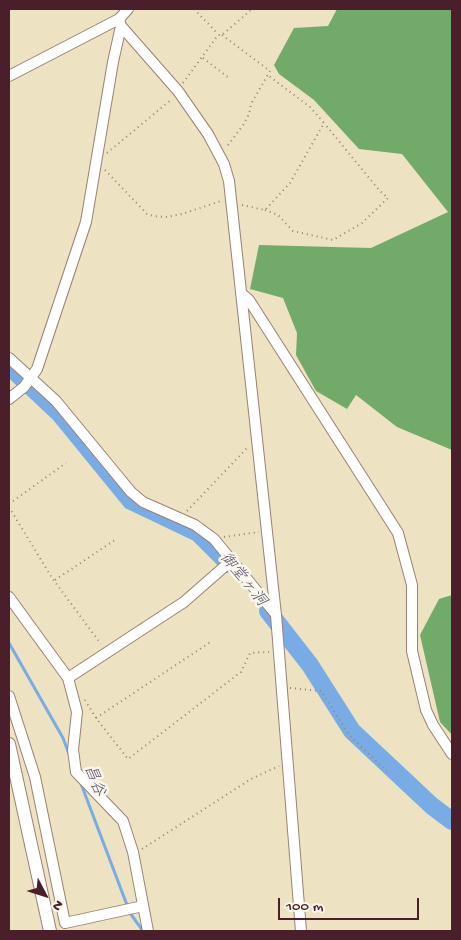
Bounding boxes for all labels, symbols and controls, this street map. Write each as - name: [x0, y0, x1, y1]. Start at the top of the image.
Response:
- water label: 御堂ヶ洞: [214, 549, 270, 611]
- water label: 昌谷: [78, 763, 108, 799]
- north arrow: [20, 870, 70, 920]
- scale bar: [281, 888, 422, 920]
- text: N: [47, 896, 66, 914]
- text: 100 m: [286, 898, 323, 916]

